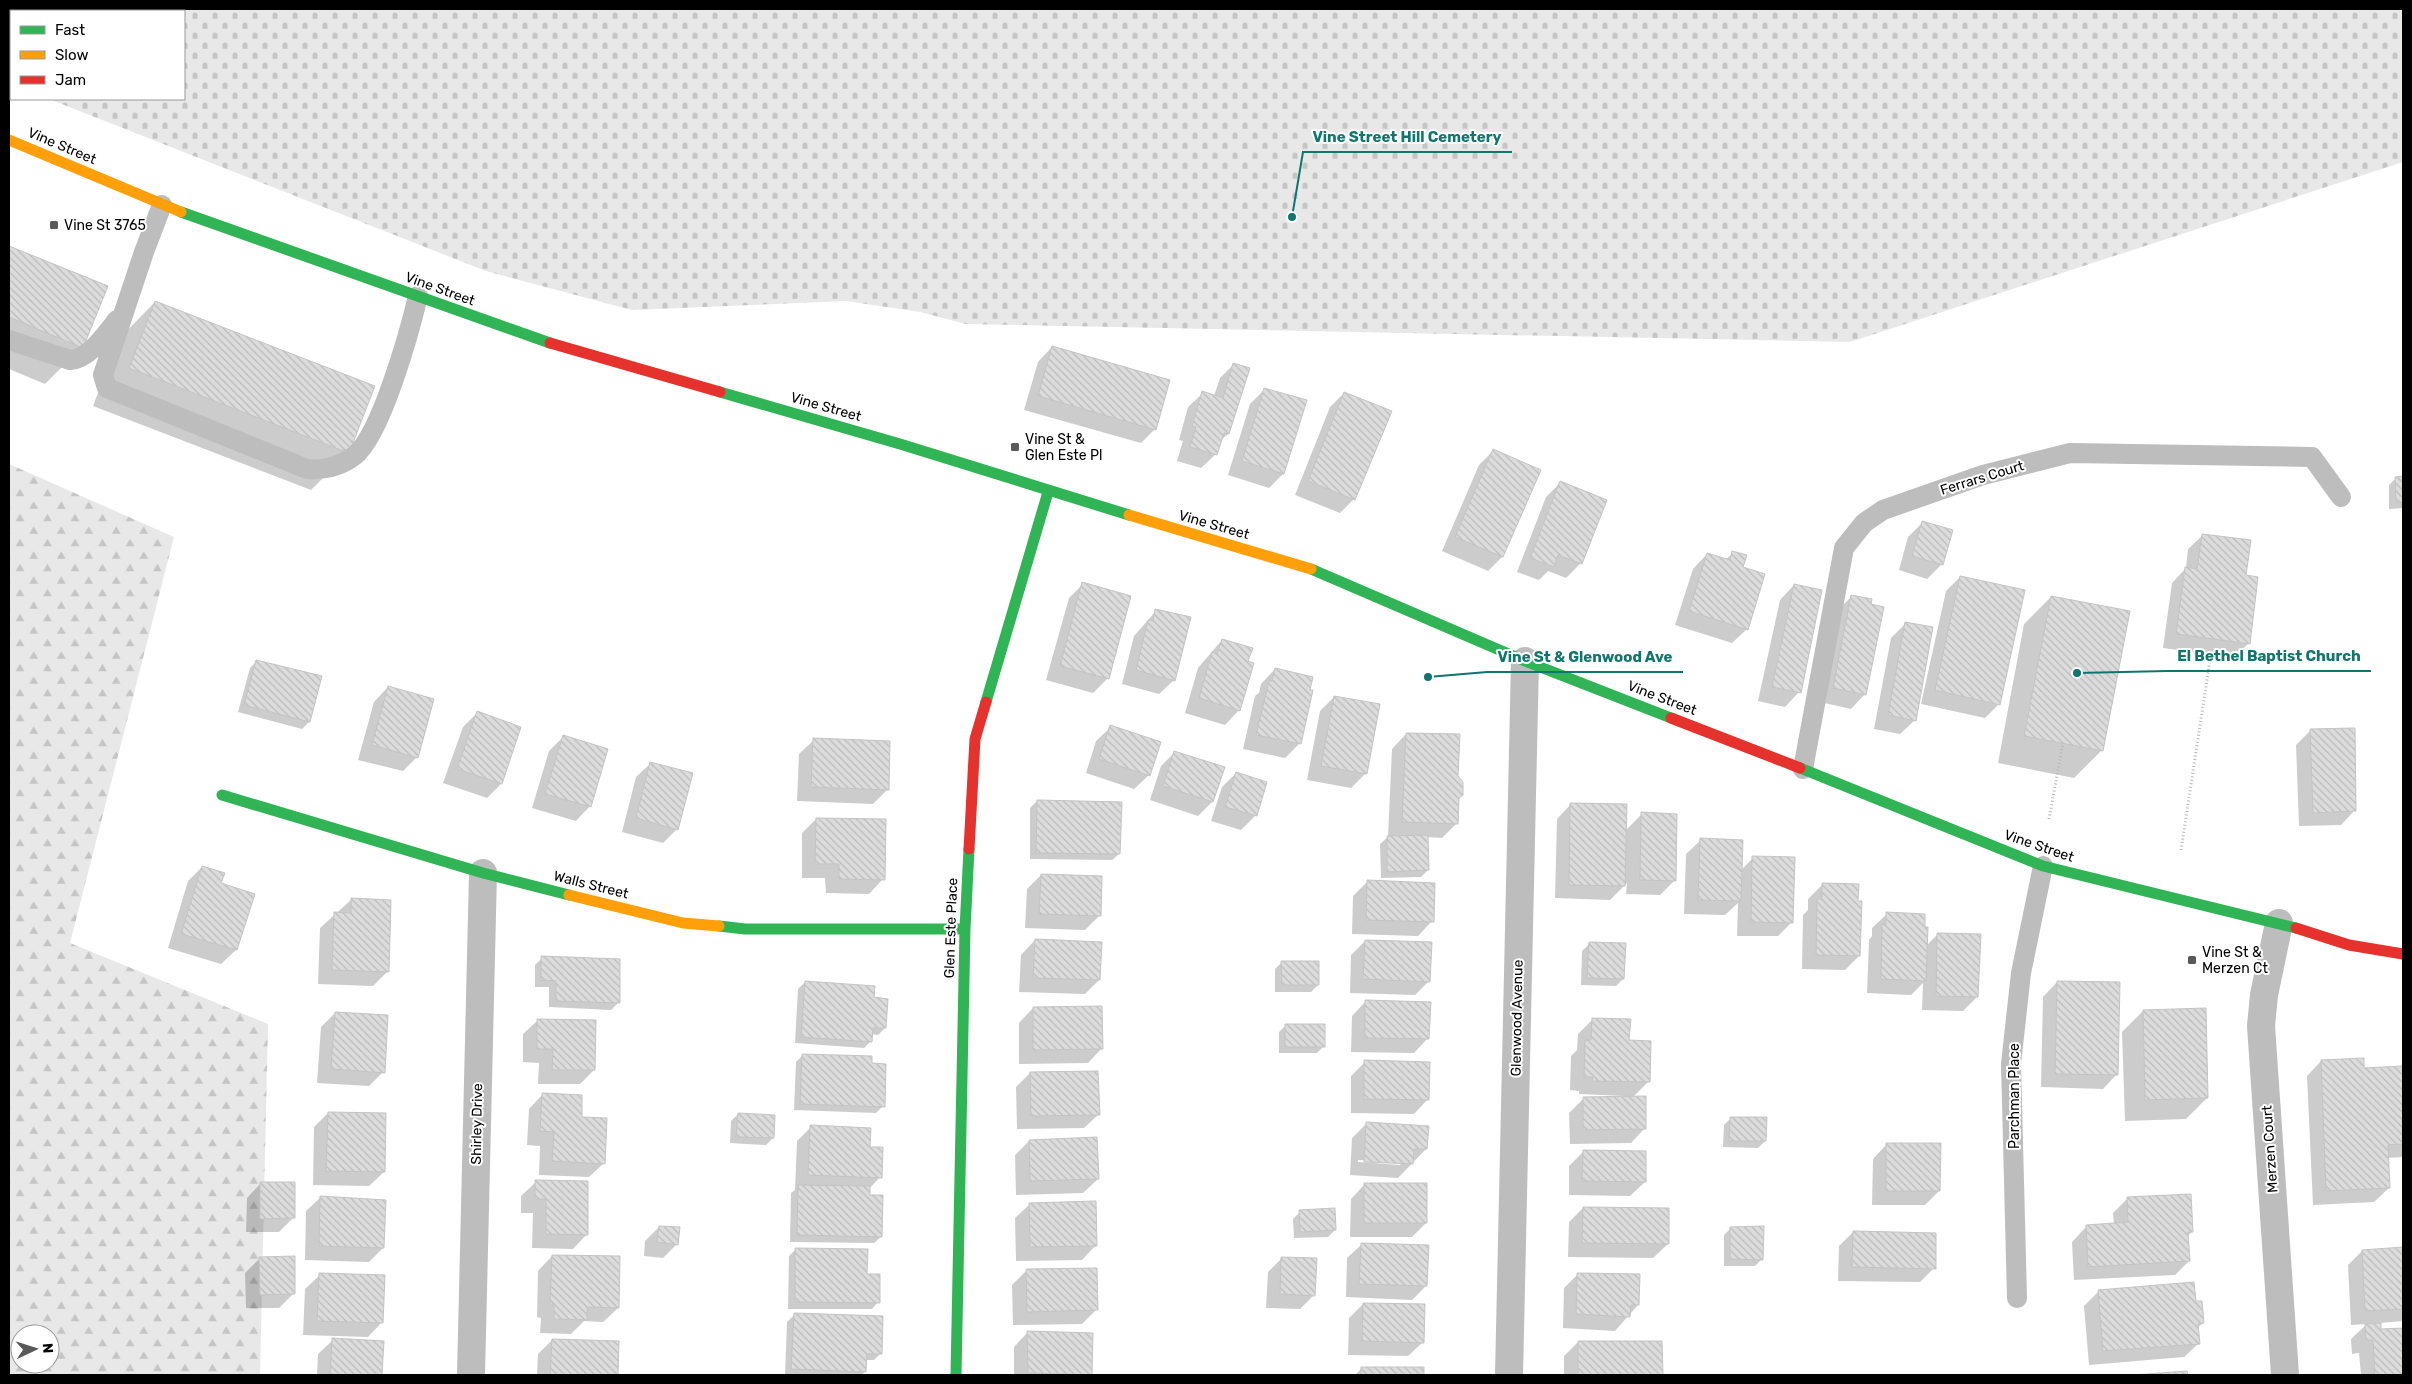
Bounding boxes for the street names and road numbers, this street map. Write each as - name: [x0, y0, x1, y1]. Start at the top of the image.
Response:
- street label: Vine Street: [25, 124, 99, 168]
- street label: Vine Street: [403, 269, 478, 310]
- street label: Vine Street: [789, 389, 864, 425]
- street label: Ferrars Court: [1938, 457, 2026, 499]
- street label: Vine Street: [1177, 507, 1252, 543]
- street label: Vine Street: [1625, 677, 1699, 719]
- street label: Vine Street: [2002, 826, 2077, 866]
- street label: Walls Street: [552, 868, 631, 903]
- street label: Glen Este Place: [941, 877, 961, 979]
- street label: Glenwood Avenue: [1507, 959, 1527, 1076]
- street label: Parchman Place: [2006, 1043, 2023, 1149]
- street label: Shirley Drive: [468, 1083, 486, 1165]
- street label: Merzen Court: [2258, 1104, 2282, 1193]

